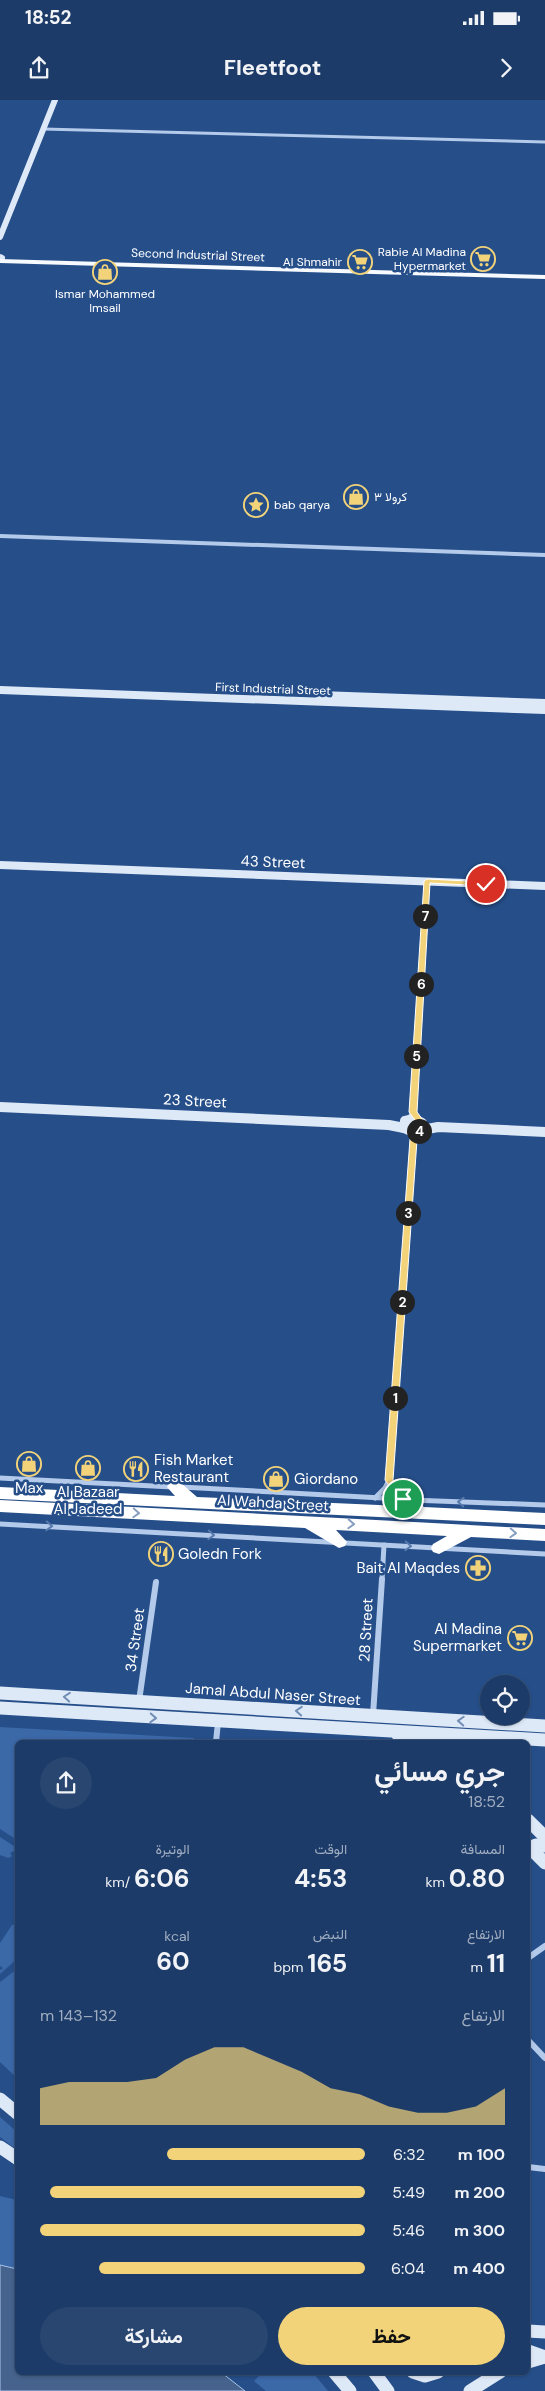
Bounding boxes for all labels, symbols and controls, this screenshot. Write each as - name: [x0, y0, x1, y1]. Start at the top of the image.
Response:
- text: 18:52: [25, 5, 71, 30]
- text: Fleetfoot: [224, 53, 321, 82]
- icon: share: [25, 54, 53, 82]
- icon: forward: [492, 54, 520, 82]
- place label: Rabie Al Madina Hypermarket: [378, 244, 466, 274]
- street label: Second Industrial Street: [131, 245, 265, 265]
- supermarket icon: Rabie Al Madina Hypermarket: [470, 246, 496, 272]
- supermarket icon: Al Shmahir: [347, 249, 373, 275]
- place label: Al Shmahir: [283, 254, 343, 270]
- shop icon: Ismar Mohammed Imsail: [92, 259, 118, 285]
- place label: Ismar Mohammed Imsail: [55, 286, 155, 316]
- shop icon: كرولا ٣: [343, 484, 369, 510]
- place label: كرولا ٣: [374, 489, 407, 505]
- place icon: bab qarya: [243, 492, 269, 518]
- place label: bab qarya: [274, 497, 330, 513]
- street label: First Industrial Street: [215, 679, 331, 699]
- street label: 43 Street: [240, 851, 306, 873]
- pin: [465, 863, 507, 905]
- icon: check: [472, 870, 500, 898]
- pin: 7: [412, 904, 438, 928]
- text: 7: [422, 907, 429, 925]
- pin: 6: [408, 972, 434, 996]
- text: 6: [417, 975, 426, 993]
- pin: 5: [404, 1044, 428, 1068]
- text: 5: [412, 1047, 421, 1065]
- street label: 23 Street: [163, 1089, 228, 1113]
- pin: 4: [406, 1118, 432, 1144]
- text: 4: [415, 1122, 424, 1140]
- pin: 3: [396, 1200, 420, 1226]
- text: 3: [404, 1204, 413, 1222]
- pin: 2: [390, 1290, 414, 1314]
- text: 2: [398, 1293, 407, 1311]
- pin: 1: [382, 1386, 408, 1410]
- text: 1: [393, 1389, 398, 1407]
- place label: Fish Market Restaurant: [154, 1450, 233, 1487]
- shop icon: Max: [16, 1451, 42, 1477]
- shop icon: Al Bazaar Al Jadeed: [75, 1455, 101, 1481]
- restaurant icon: Fish Market Restaurant: [123, 1456, 149, 1482]
- shop icon: Giordano: [263, 1466, 289, 1492]
- place label: Giordano: [294, 1469, 358, 1489]
- place label: Max: [15, 1478, 44, 1498]
- pin: [382, 1478, 424, 1520]
- place label: Al Bazaar Al Jadeed: [54, 1482, 122, 1519]
- icon: arrive: [389, 1485, 417, 1513]
- street label: Al Wahda Street: [217, 1490, 330, 1516]
- one-way arrow: [457, 1496, 465, 1507]
- one-way arrow: [132, 1507, 140, 1518]
- one-way arrow: [347, 1519, 355, 1530]
- one-way arrow: [45, 1521, 53, 1532]
- one-way arrow: [509, 1528, 517, 1539]
- one-way arrow: [207, 1530, 215, 1541]
- restaurant icon: Goledn Fork: [148, 1541, 174, 1567]
- one-way arrow: [404, 1541, 412, 1552]
- place label: Goledn Fork: [178, 1544, 262, 1564]
- pharmacy icon: Bait Al Maqdes: [465, 1555, 491, 1581]
- place label: Bait Al Maqdes: [356, 1558, 460, 1578]
- street label: 28 Street: [354, 1597, 378, 1662]
- street label: 34 Street: [121, 1607, 149, 1673]
- place label: Al Madina Supermarket: [413, 1619, 502, 1656]
- supermarket icon: Al Madina Supermarket: [507, 1625, 533, 1651]
- map controls: [480, 1675, 530, 1725]
- button: locate: [480, 1675, 530, 1725]
- street label: Jamal Abdul Naser Street: [185, 1678, 362, 1710]
- one-way arrow: [63, 1691, 71, 1702]
- one-way arrow: [295, 1706, 303, 1717]
- one-way arrow: [150, 1712, 158, 1723]
- one-way arrow: [457, 1715, 465, 1726]
- text: جري مسائي: [374, 1753, 505, 1790]
- button: share: [40, 1757, 92, 1809]
- text: 18:52: [468, 1791, 505, 1812]
- text: الوتيرة: [155, 1840, 190, 1858]
- text: الوقت: [314, 1840, 347, 1858]
- text: المسافة: [461, 1840, 505, 1858]
- text: 6:06: [134, 1862, 190, 1895]
- text: 4:53: [294, 1862, 347, 1895]
- text: 0.80: [449, 1862, 505, 1895]
- text: /km: [105, 1873, 134, 1891]
- text: km: [425, 1873, 449, 1891]
- text: النبض: [313, 1925, 347, 1943]
- text: الارتفاع: [467, 1925, 505, 1943]
- text: kcal: [164, 1927, 190, 1945]
- text: 60: [156, 1945, 190, 1978]
- text: 165: [307, 1947, 347, 1980]
- text: 11: [487, 1947, 505, 1980]
- text: bpm: [274, 1958, 307, 1976]
- text: m: [471, 1958, 487, 1976]
- text: 132–143 m: [40, 2005, 117, 2026]
- text: الارتفاع: [462, 2005, 505, 2026]
- text: 6:32: [393, 2144, 425, 2165]
- text: 100 m: [458, 2144, 505, 2165]
- text: 5:49: [392, 2182, 425, 2203]
- text: 200 m: [454, 2182, 505, 2203]
- text: 5:46: [392, 2220, 425, 2241]
- text: 300 m: [454, 2220, 505, 2241]
- text: 6:04: [391, 2258, 425, 2279]
- text: 400 m: [453, 2258, 505, 2279]
- button: مشاركة: [40, 2307, 268, 2365]
- button: حفظ: [278, 2307, 505, 2365]

